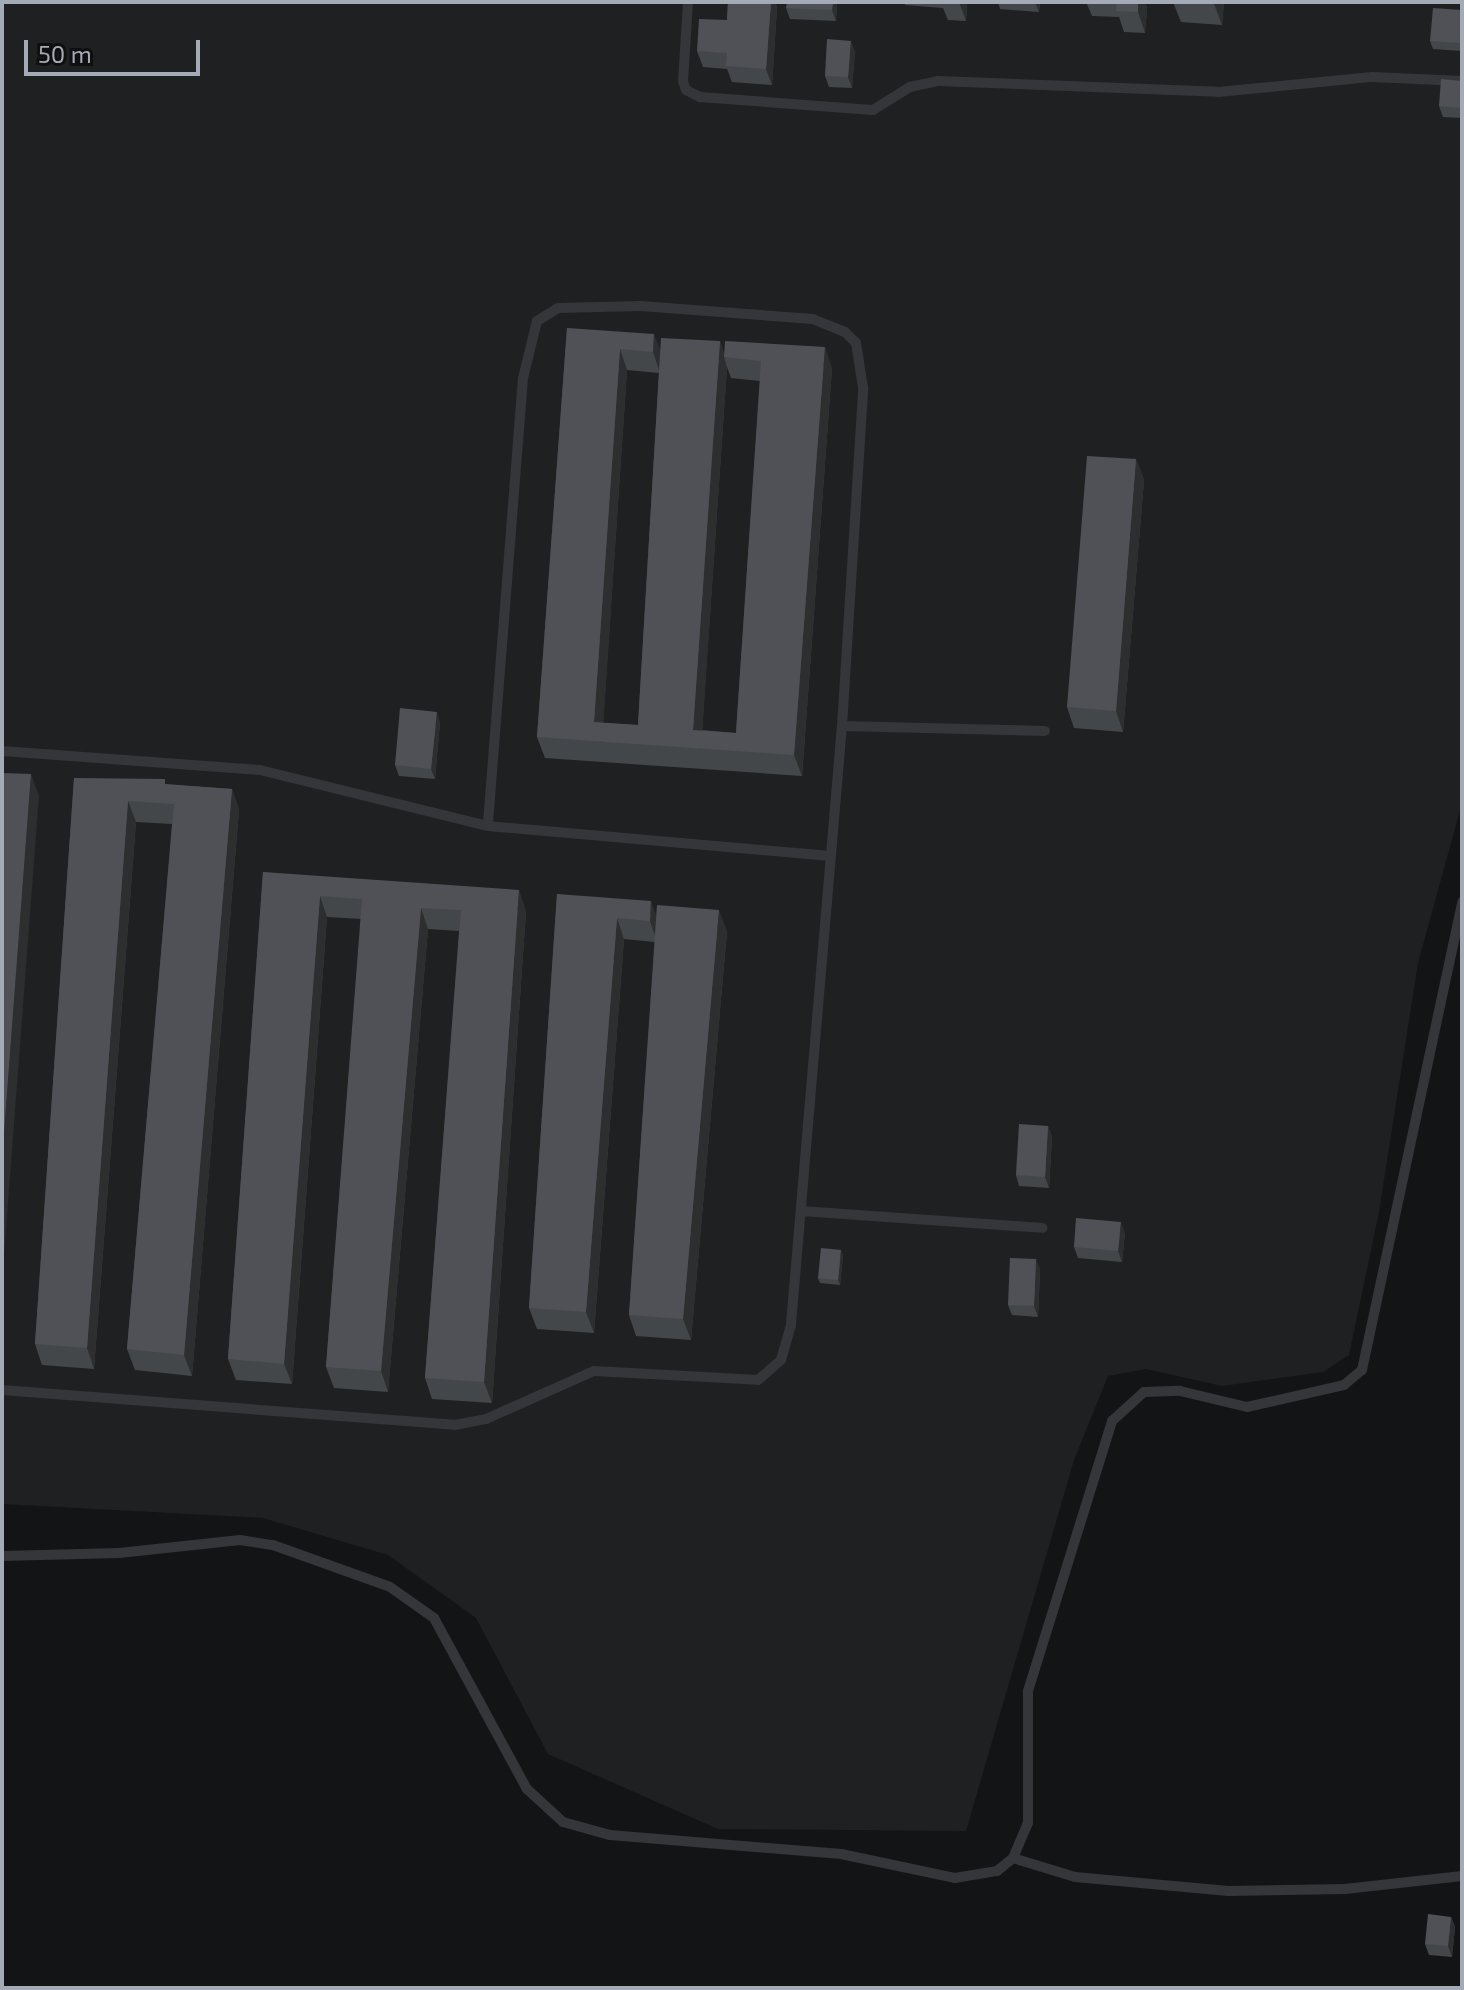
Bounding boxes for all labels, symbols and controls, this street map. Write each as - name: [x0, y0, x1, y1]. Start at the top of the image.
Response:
- scale bar: [28, 24, 204, 74]
- text: 50 m: [38, 39, 92, 68]

